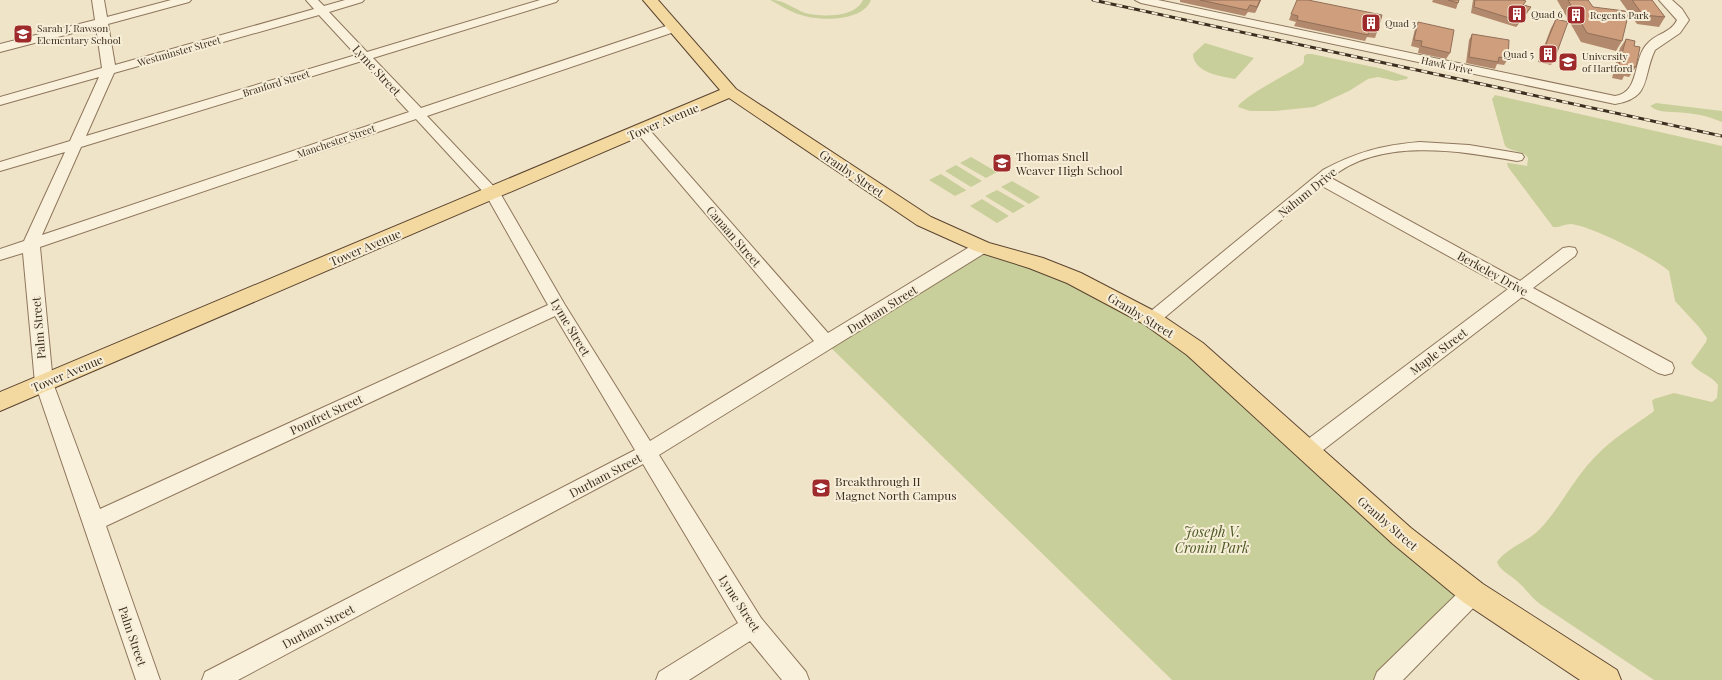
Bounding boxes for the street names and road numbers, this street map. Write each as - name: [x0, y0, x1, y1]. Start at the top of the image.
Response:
- street label: Westminster Street: [135, 32, 223, 70]
- street label: Lyme Street: [349, 41, 405, 100]
- street label: Hawk Drive: [1420, 53, 1474, 77]
- street label: Branford Street: [241, 66, 312, 100]
- street label: Tower Avenue: [625, 99, 701, 143]
- street label: Manchester Street: [295, 121, 378, 161]
- street label: Granby Street: [817, 146, 888, 201]
- street label: Nahum Drive: [1274, 163, 1340, 221]
- street label: Canaan Street: [703, 202, 765, 270]
- street label: Tower Avenue: [327, 225, 403, 269]
- street label: Berkeley Drive: [1455, 247, 1531, 299]
- street label: Durham Street: [844, 281, 921, 337]
- street label: Granby Street: [1105, 289, 1178, 341]
- street label: Lyme Street: [548, 295, 595, 359]
- street label: Palm Street: [27, 296, 49, 360]
- street label: Maple Street: [1406, 324, 1471, 378]
- street label: Tower Avenue: [29, 351, 105, 395]
- street label: Pomfret Street: [287, 390, 366, 438]
- street label: Durham Street: [566, 449, 645, 501]
- street label: Granby Street: [1355, 493, 1422, 554]
- street label: Lyme Street: [716, 572, 765, 635]
- street label: Durham Street: [279, 600, 358, 652]
- street label: Palm Street: [115, 604, 151, 669]

